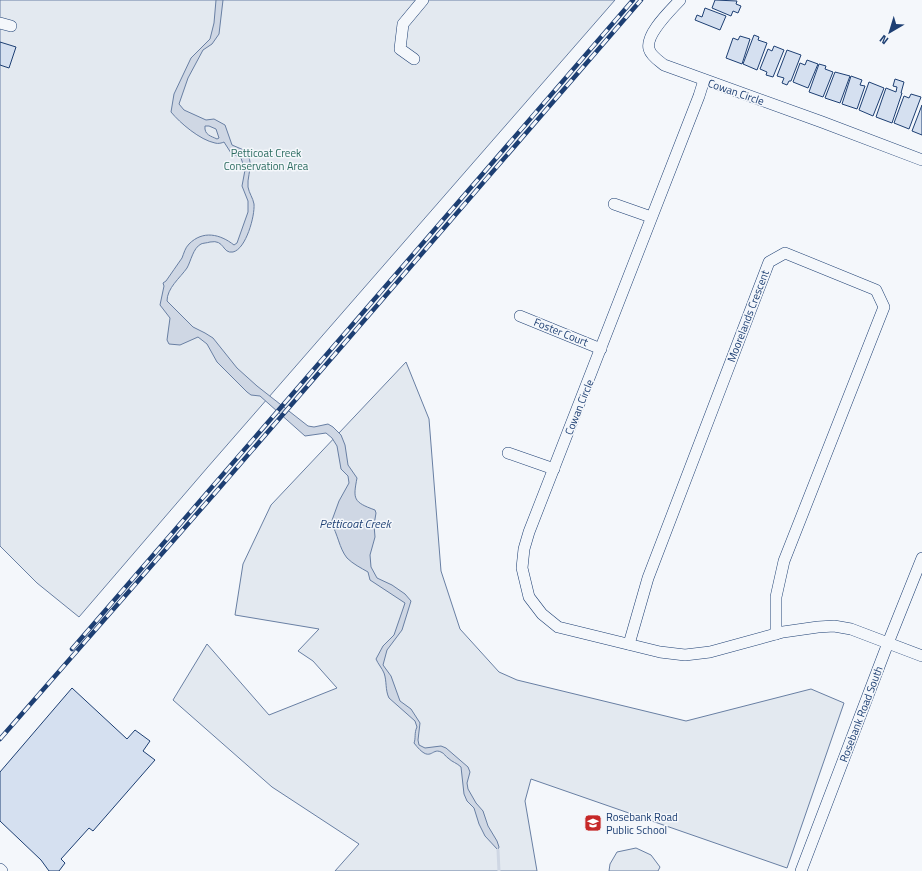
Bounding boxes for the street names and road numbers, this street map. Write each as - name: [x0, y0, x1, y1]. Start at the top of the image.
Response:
- street label: Cowan Circle: [706, 75, 767, 109]
- street label: Moorelands Crescent: [723, 267, 773, 364]
- street label: Foster Court: [531, 314, 591, 350]
- street label: Cowan Circle: [561, 376, 598, 437]
- street label: Rosebank Road South: [835, 664, 887, 764]

